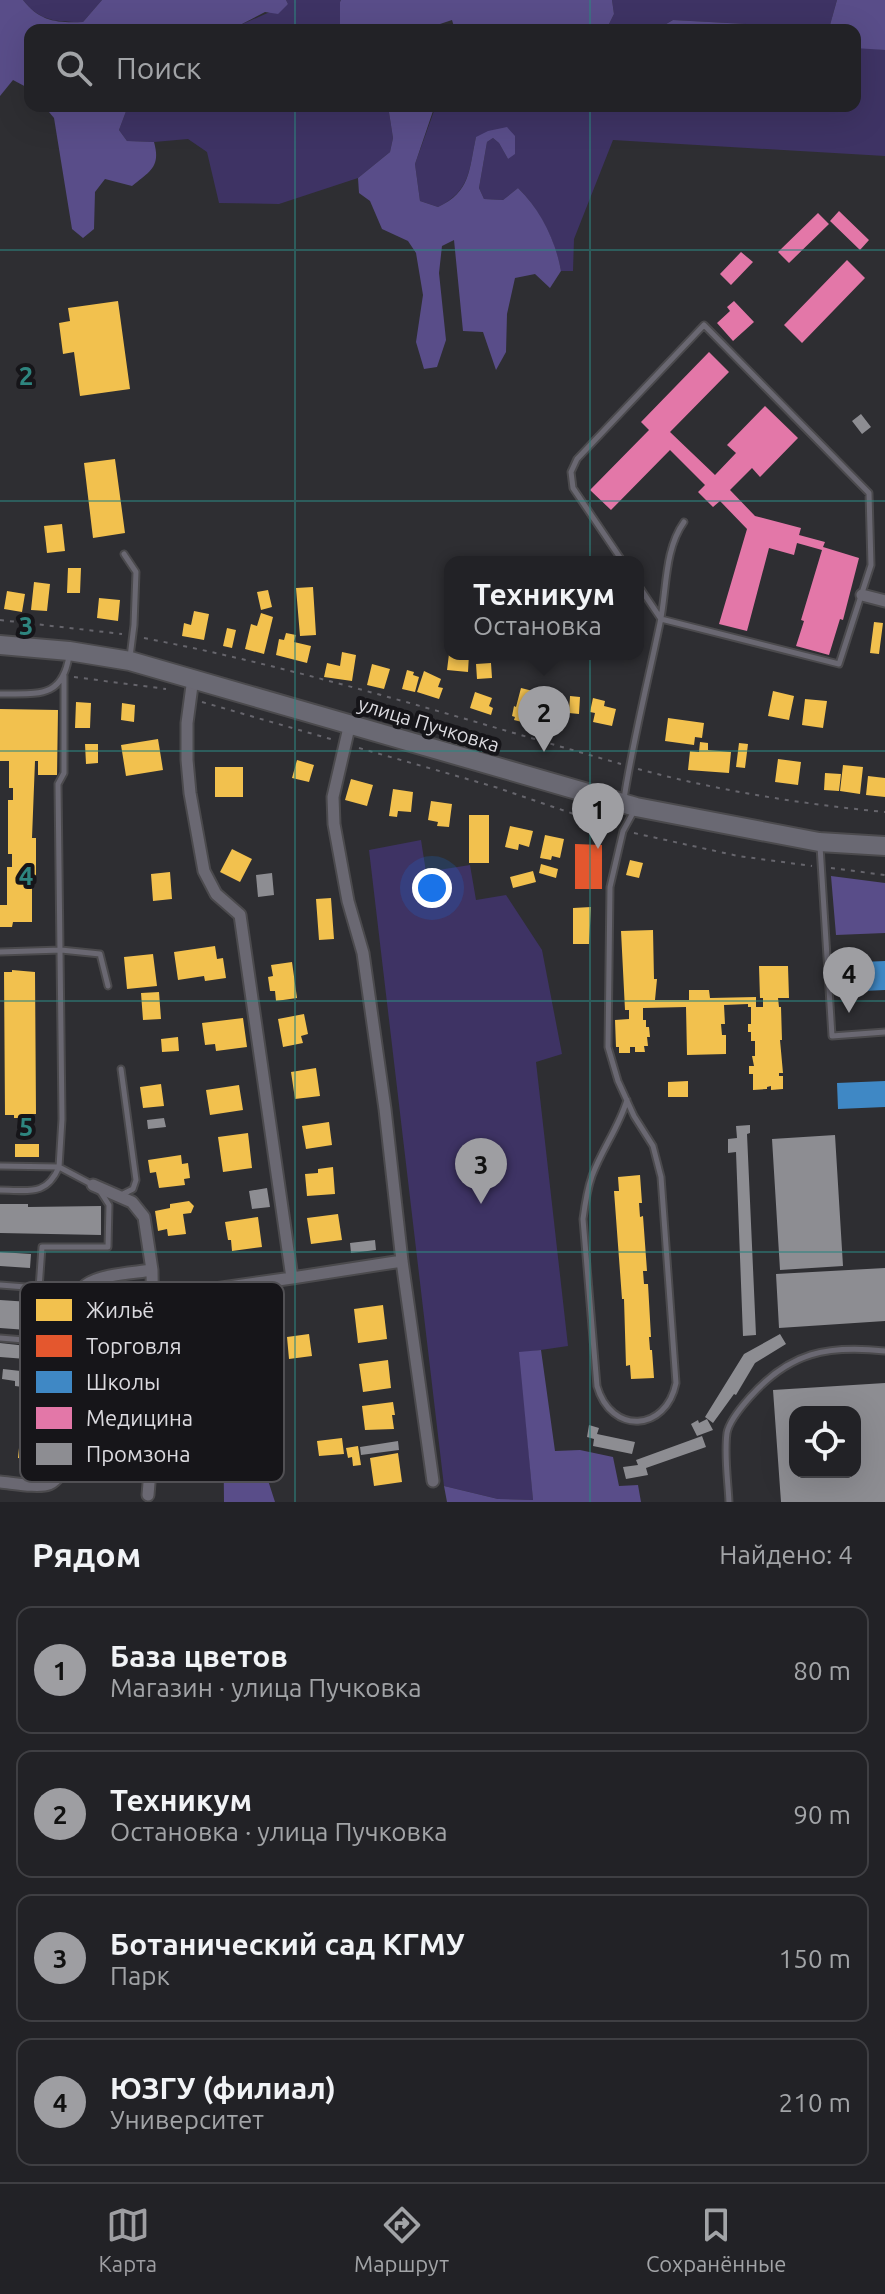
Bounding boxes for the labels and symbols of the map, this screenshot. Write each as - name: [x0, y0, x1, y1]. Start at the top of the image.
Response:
- text: 2: [19, 361, 33, 390]
- text: 3: [19, 611, 33, 640]
- pin: 2: [518, 686, 570, 752]
- street label: улица Пучковка: [356, 692, 502, 756]
- pin: 1: [572, 783, 624, 849]
- text: 4: [19, 861, 33, 890]
- your location: [412, 868, 452, 908]
- pin: 4: [823, 947, 875, 1013]
- text: 5: [19, 1112, 33, 1141]
- pin: 3: [455, 1138, 507, 1204]
- legend: [20, 1282, 284, 1482]
- text: Жильё: [86, 1297, 154, 1322]
- text: Торговля: [86, 1333, 182, 1358]
- text: Школы: [86, 1369, 160, 1394]
- text: Медицина: [86, 1405, 193, 1430]
- text: Промзона: [86, 1441, 190, 1466]

